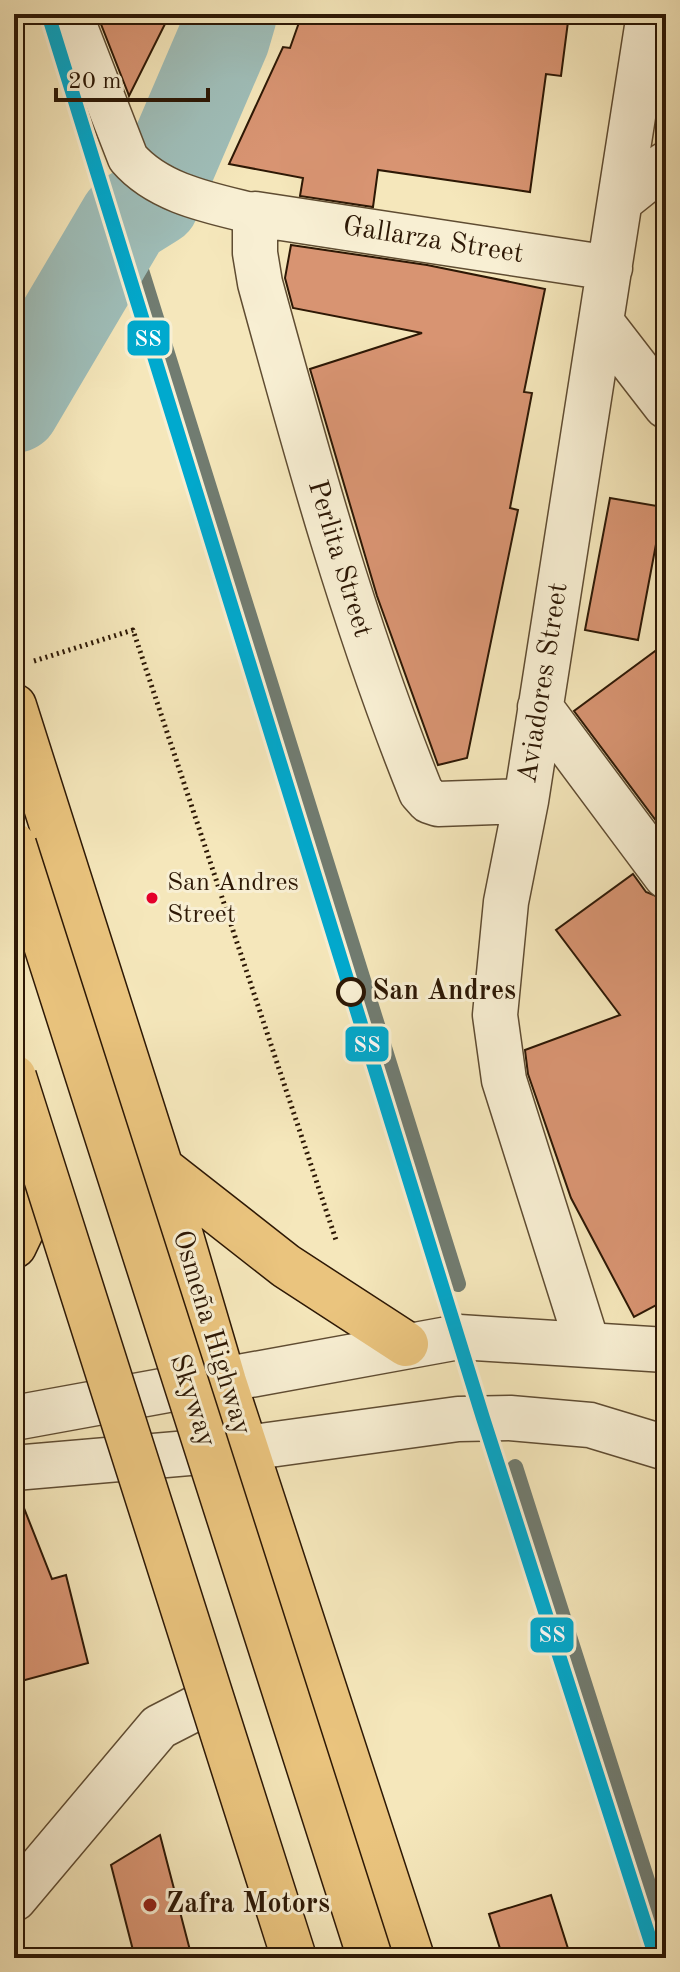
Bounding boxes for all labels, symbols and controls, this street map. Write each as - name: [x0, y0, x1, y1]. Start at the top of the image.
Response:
- scale bar: [56, 52, 208, 102]
- text: 20 m: [68, 70, 122, 94]
- street label: Gallarza Street: [341, 213, 525, 269]
- line badge: SS: [126, 319, 171, 357]
- text: SS: [134, 329, 162, 351]
- street label: Perlita Street: [302, 477, 376, 641]
- street label: Aviadores Street: [514, 581, 574, 785]
- place label: San Andres Street: [167, 870, 299, 928]
- marker: San Andres Street: [144, 890, 160, 906]
- marker: San Andres: [337, 978, 365, 1006]
- place label: San Andres: [372, 978, 516, 1006]
- line badge: SS: [344, 1025, 390, 1063]
- text: SS: [353, 1035, 381, 1057]
- street label: Osmeña Highway: [167, 1227, 256, 1439]
- street label: Skyway: [164, 1351, 220, 1451]
- line badge: SS: [529, 1616, 575, 1654]
- text: SS: [538, 1625, 566, 1647]
- place label: Zafra Motors: [166, 1891, 330, 1919]
- marker: Zafra Motors: [141, 1896, 159, 1914]

